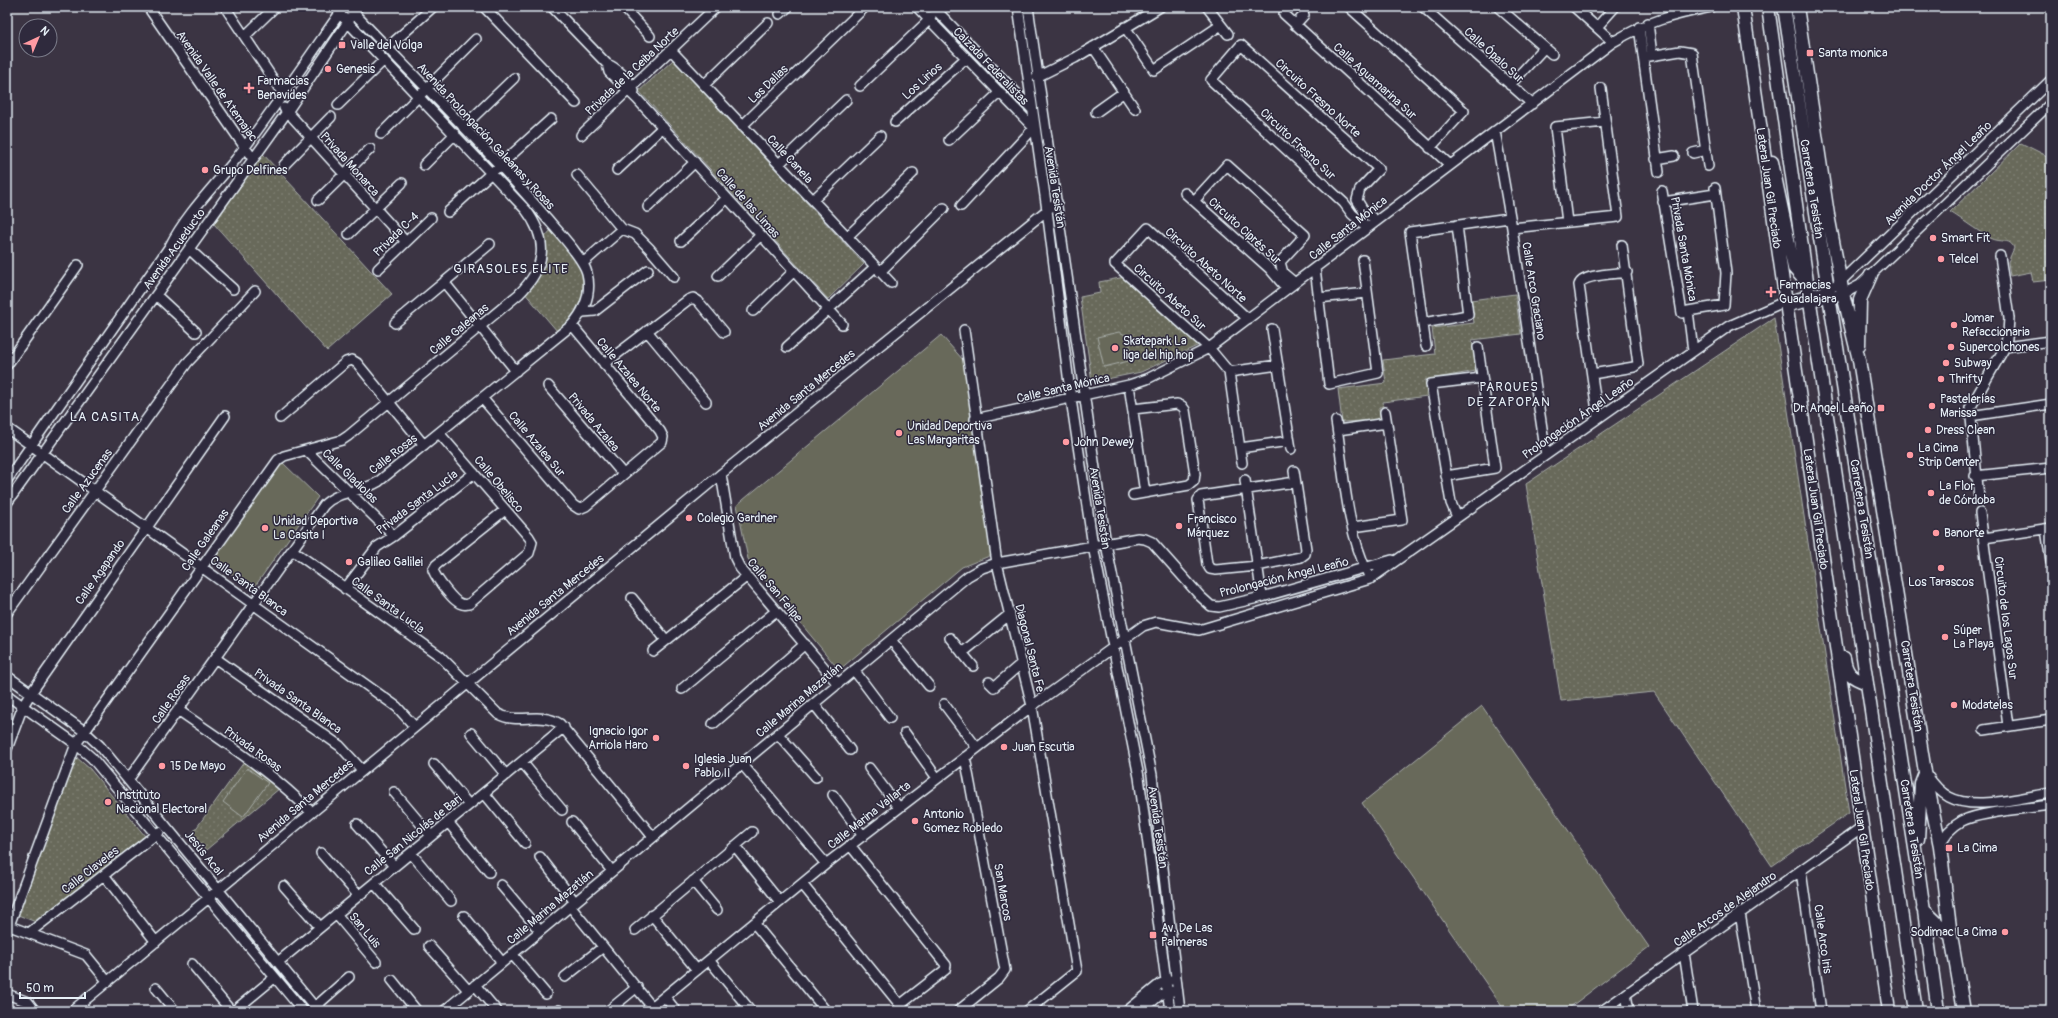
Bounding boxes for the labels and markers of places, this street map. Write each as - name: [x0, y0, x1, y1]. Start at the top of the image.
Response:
- place label: Valle del Volga: [350, 38, 423, 53]
- marker: Valle del Volga: [337, 40, 347, 50]
- place label: Santa monica: [1818, 46, 1888, 61]
- marker: Santa monica: [1805, 48, 1815, 58]
- place label: Genesis: [336, 62, 376, 77]
- marker: Genesis: [323, 64, 333, 74]
- place label: Farmacias Benavides: [257, 74, 309, 103]
- marker: Farmacias Benavides: [244, 83, 254, 93]
- place label: Grupo Delfines: [213, 163, 288, 178]
- marker: Grupo Delfines: [200, 165, 210, 175]
- place label: Smart Fit: [1941, 231, 1990, 246]
- marker: Smart Fit: [1928, 233, 1938, 243]
- place label: Telcel: [1949, 252, 1979, 267]
- marker: Telcel: [1936, 254, 1946, 264]
- place label: Farmacias Guadalajara: [1779, 278, 1837, 307]
- marker: Farmacias Guadalajara: [1766, 287, 1776, 297]
- place label: Jomar Refaccionaria: [1962, 311, 2030, 340]
- marker: Jomar Refaccionaria: [1949, 320, 1959, 330]
- place label: Skatepark La liga del hip hop: [1123, 334, 1194, 363]
- place label: Supercolchones: [1959, 340, 2040, 355]
- marker: Supercolchones: [1946, 342, 1956, 352]
- marker: Skatepark La liga del hip hop: [1110, 343, 1120, 353]
- place label: Subway: [1954, 356, 1992, 371]
- marker: Subway: [1941, 358, 1951, 368]
- place label: Thrifty: [1949, 372, 1983, 387]
- marker: Thrifty: [1936, 374, 1946, 384]
- place label: Pastelerías Marissa: [1940, 392, 1996, 421]
- place label: Dr. Angel Leaño: [1793, 401, 1874, 416]
- marker: Pastelerías Marissa: [1927, 401, 1937, 411]
- marker: Dr. Angel Leaño: [1876, 403, 1886, 413]
- place label: Unidad Deportiva Las Margaritas: [907, 419, 992, 448]
- place label: Dress Clean: [1936, 423, 1995, 438]
- marker: Dress Clean: [1923, 425, 1933, 435]
- marker: Unidad Deportiva Las Margaritas: [894, 428, 904, 438]
- place label: John Dewey: [1074, 435, 1134, 450]
- marker: John Dewey: [1061, 437, 1071, 447]
- place label: La Cima Strip Center: [1918, 441, 1980, 470]
- marker: La Cima Strip Center: [1905, 450, 1915, 460]
- place label: La Flor de Córdoba: [1939, 479, 1996, 508]
- marker: La Flor de Córdoba: [1926, 488, 1936, 498]
- place label: Colegio Gardner: [697, 511, 778, 526]
- place label: Francisco Márquez: [1187, 512, 1237, 541]
- marker: Colegio Gardner: [684, 513, 694, 523]
- place label: Unidad Deportiva La Casita I: [273, 514, 358, 543]
- marker: Francisco Márquez: [1174, 521, 1184, 531]
- marker: Unidad Deportiva La Casita I: [260, 523, 270, 533]
- place label: Banorte: [1944, 526, 1985, 541]
- marker: Banorte: [1931, 528, 1941, 538]
- place label: Galileo Galilei: [357, 555, 423, 570]
- marker: Galileo Galilei: [344, 557, 354, 567]
- marker: Los Tarascos: [1936, 563, 1946, 573]
- place label: Los Tarascos: [1908, 575, 1975, 590]
- place label: Súper La Playa: [1953, 623, 1994, 652]
- marker: Súper La Playa: [1940, 632, 1950, 642]
- place label: Modatelas: [1962, 698, 2013, 713]
- marker: Modatelas: [1949, 700, 1959, 710]
- place label: Ignacio Igor Arriola Haro: [588, 724, 649, 753]
- marker: Ignacio Igor Arriola Haro: [651, 733, 661, 743]
- place label: Juan Escutia: [1012, 740, 1075, 755]
- marker: Juan Escutia: [999, 742, 1009, 752]
- place label: Iglesia Juan Pablo II: [694, 752, 752, 781]
- place label: 15 De Mayo: [170, 759, 226, 774]
- marker: 15 De Mayo: [157, 761, 167, 771]
- marker: Iglesia Juan Pablo II: [681, 761, 691, 771]
- place label: Instituto Nacional Electoral: [116, 788, 207, 817]
- marker: Instituto Nacional Electoral: [103, 797, 113, 807]
- place label: Antonio Gomez Robledo: [923, 807, 1003, 836]
- marker: Antonio Gomez Robledo: [910, 816, 920, 826]
- place label: La Cima: [1957, 841, 1998, 856]
- marker: La Cima: [1944, 843, 1954, 853]
- place label: Av. De Las Palmeras: [1161, 921, 1213, 950]
- place label: Sodimac La Cima: [1910, 925, 1997, 940]
- marker: Sodimac La Cima: [2000, 927, 2010, 937]
- marker: Av. De Las Palmeras: [1148, 930, 1158, 940]

